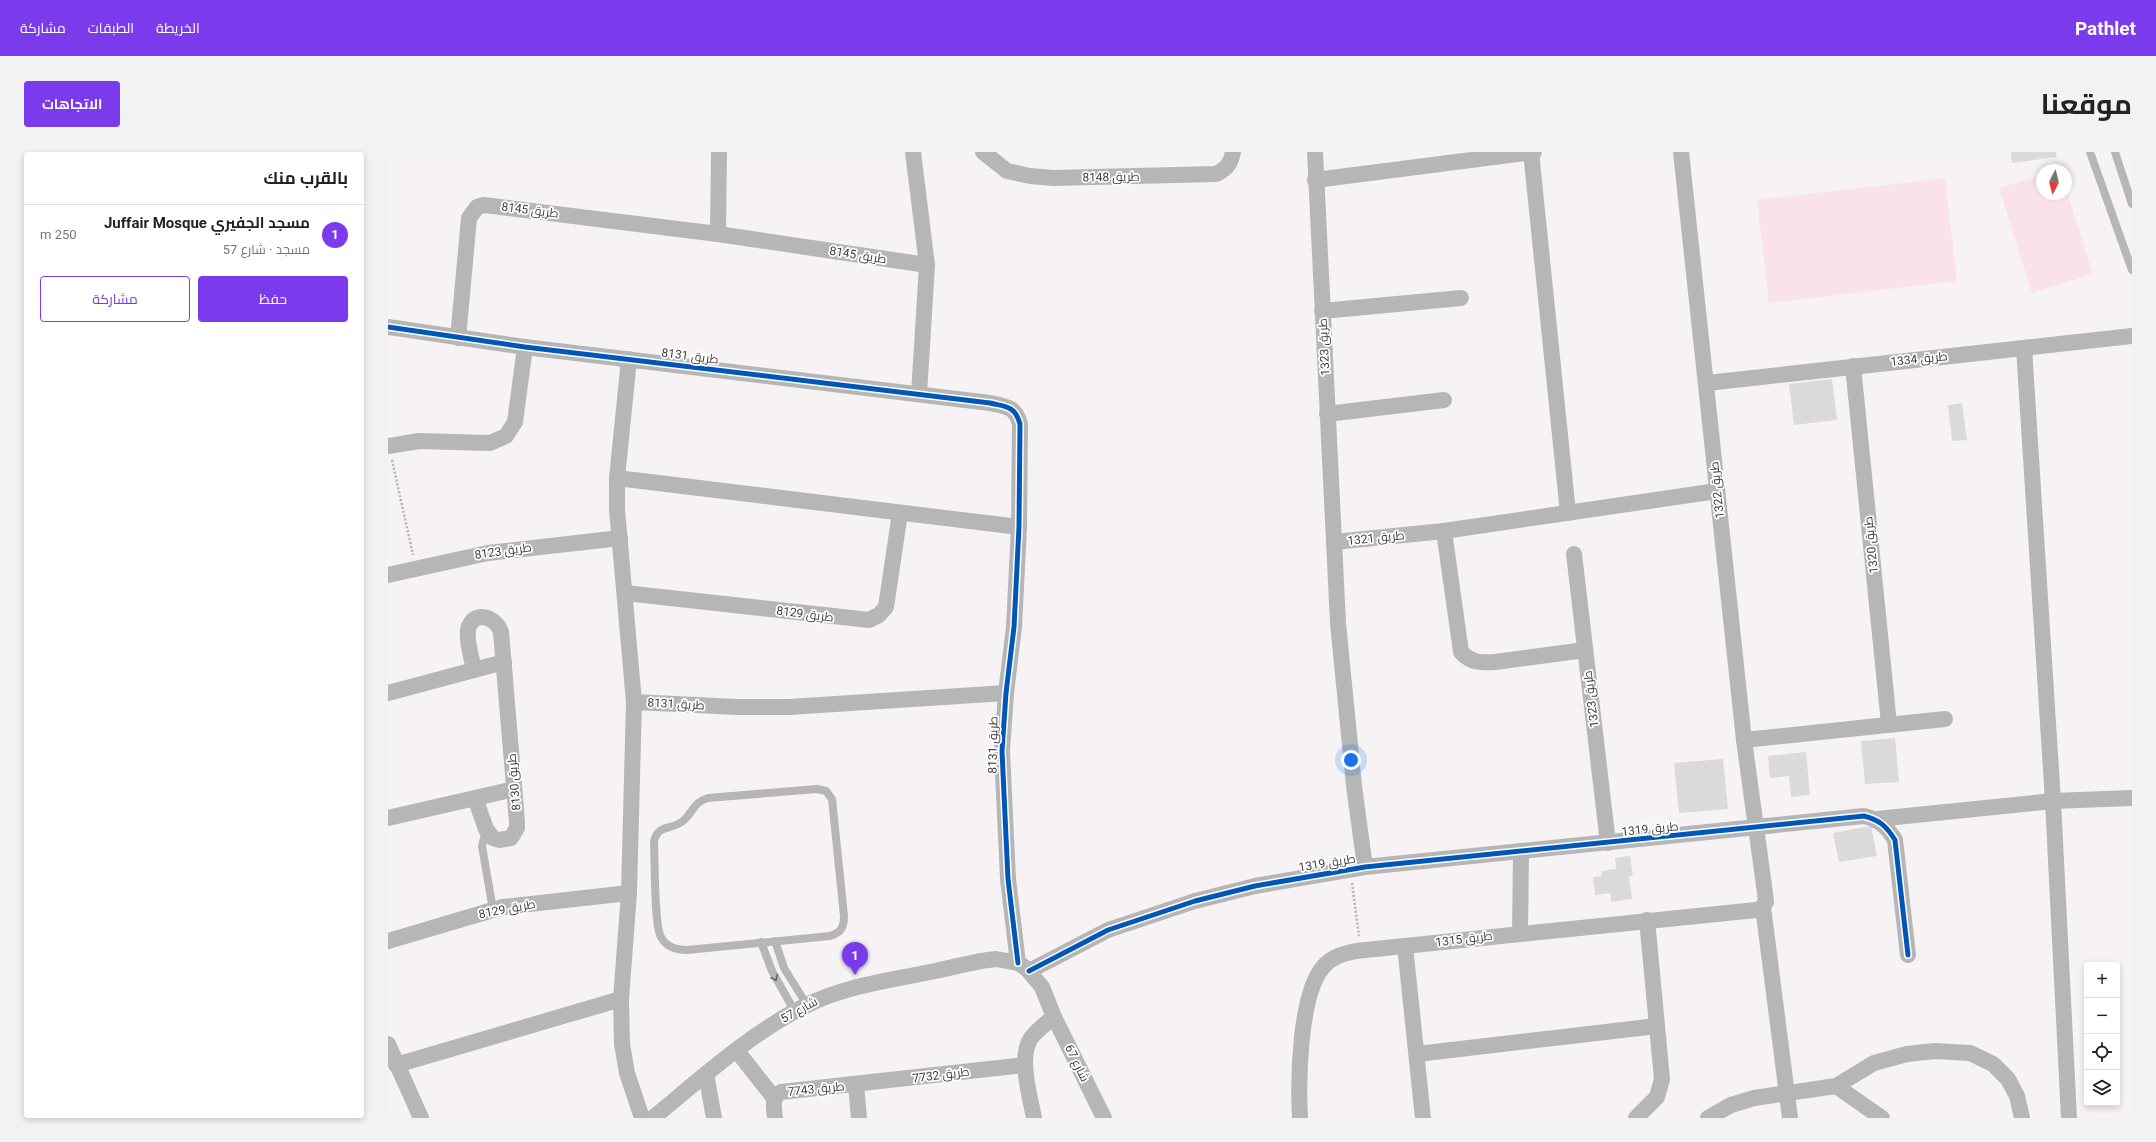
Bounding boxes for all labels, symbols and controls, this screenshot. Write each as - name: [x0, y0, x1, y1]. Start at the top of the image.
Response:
- text: Pathlet: [2075, 17, 2136, 40]
- text: مشاركة: [20, 20, 66, 36]
- text: الطبقات: [88, 20, 134, 36]
- text: الخريطة: [156, 20, 200, 36]
- button: الاتجاهات: [24, 81, 120, 127]
- text: موقعنا: [2041, 88, 2132, 121]
- north arrow: [2036, 164, 2072, 200]
- text: بالقرب منك: [264, 168, 348, 188]
- street label: طريق 8148: [1082, 169, 1140, 184]
- street label: طريق 8145: [501, 200, 559, 220]
- text: مسجد الجفيري Juffair Mosque: [104, 214, 310, 232]
- text: 250 m: [40, 227, 77, 242]
- text: 1: [331, 227, 339, 242]
- text: مسجد · شارع 57: [223, 242, 310, 257]
- street label: طريق 8145: [829, 244, 888, 266]
- button: مشاركة: [40, 276, 190, 322]
- button: حفظ: [198, 276, 348, 322]
- street label: طريق 1323: [1316, 318, 1332, 376]
- street label: طريق 8131: [661, 346, 719, 366]
- street label: طريق 1334: [1890, 349, 1948, 369]
- street label: طريق 1322: [1707, 461, 1727, 519]
- street label: طريق 1320: [1861, 516, 1881, 574]
- street label: طريق 1321: [1347, 528, 1405, 548]
- street label: طريق 8123: [474, 540, 532, 562]
- street label: طريق 8129: [776, 604, 834, 624]
- street label: طريق 1323: [1581, 670, 1601, 728]
- street label: طريق 8131: [647, 696, 705, 712]
- street label: طريق 8131: [986, 716, 1001, 774]
- your location: [1341, 750, 1361, 770]
- street label: طريق 8130: [505, 753, 523, 811]
- street label: طريق 1319: [1621, 819, 1679, 839]
- street label: طريق 1319: [1298, 852, 1357, 874]
- street label: طريق 8129: [477, 897, 537, 921]
- street label: طريق 1315: [1435, 929, 1493, 949]
- pin: 1: [842, 942, 868, 975]
- map controls: [2084, 962, 2120, 1106]
- button: +: [2084, 962, 2120, 998]
- one-way arrow: [770, 974, 778, 982]
- street label: شارع 57: [778, 994, 820, 1027]
- button: −: [2084, 998, 2120, 1034]
- button: locate: [2084, 1034, 2120, 1070]
- street label: شارع 67: [1061, 1042, 1092, 1084]
- street label: طريق 7732: [912, 1065, 970, 1085]
- button: layers: [2084, 1070, 2120, 1106]
- street label: طريق 7743: [787, 1079, 845, 1099]

